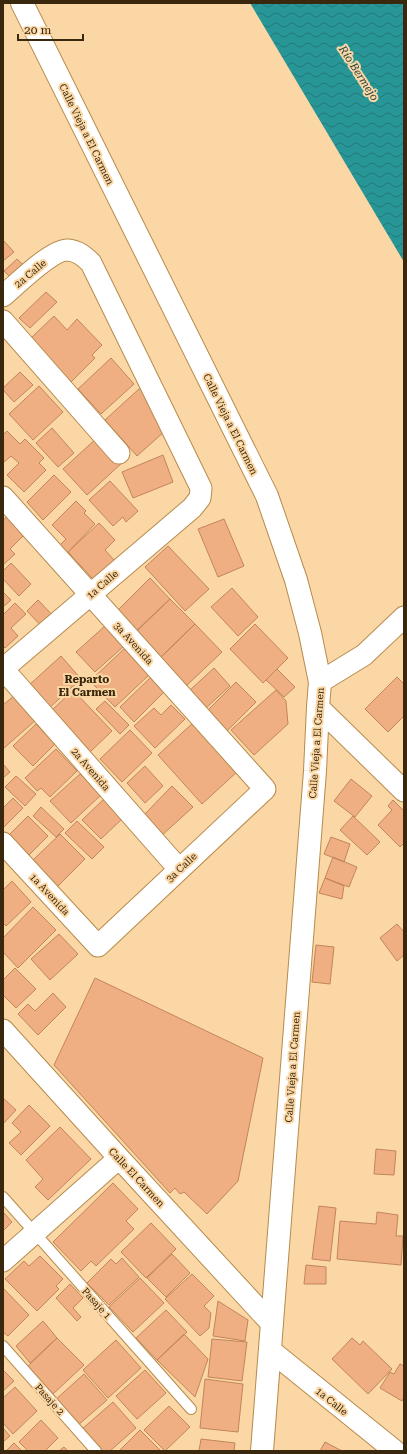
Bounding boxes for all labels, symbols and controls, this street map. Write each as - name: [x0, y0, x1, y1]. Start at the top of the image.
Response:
- scale bar: [18, 16, 83, 42]
- text: 20 m: [24, 23, 51, 37]
- water label: Río Bermejo: [335, 43, 381, 103]
- street label: Calle Vieja a El Carmen: [57, 82, 116, 187]
- street label: 2a Calle: [12, 257, 49, 290]
- street label: Calle Vieja a El Carmen: [201, 372, 260, 477]
- street label: 1a Calle: [84, 567, 121, 601]
- street label: 3a Avenida: [112, 620, 156, 667]
- district label: Reparto El Carmen: [58, 673, 116, 699]
- street label: Calle Vieja a El Carmen: [307, 687, 326, 799]
- street label: 2a Avenida: [69, 746, 112, 793]
- street label: 3a Calle: [164, 850, 199, 884]
- street label: 1a Avenida: [28, 871, 72, 918]
- street label: Calle Vieja a El Carmen: [283, 1011, 302, 1123]
- street label: Calle El Carmen: [106, 1146, 167, 1209]
- street label: Pasaje 1: [80, 1285, 114, 1322]
- street label: Pasaje 2: [33, 1381, 67, 1418]
- street label: 1a Calle: [314, 1385, 350, 1418]

